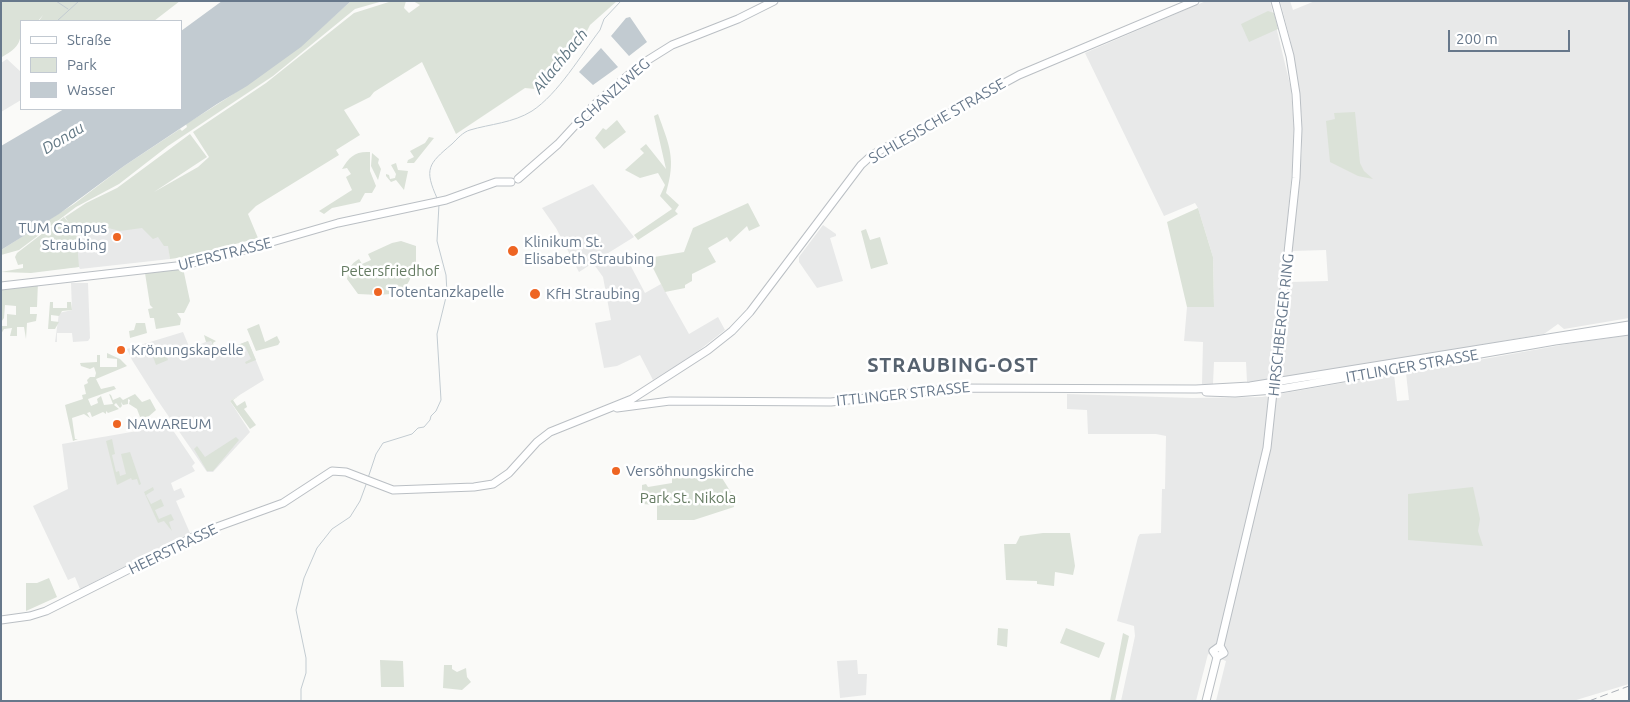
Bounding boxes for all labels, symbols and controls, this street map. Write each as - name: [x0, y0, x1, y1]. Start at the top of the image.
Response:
- legend: [20, 20, 182, 110]
- scale bar: [1450, 20, 1572, 52]
- water label: Allachbach: [528, 25, 592, 97]
- text: 200 m: [1456, 30, 1498, 47]
- text: Straße: [67, 31, 111, 48]
- street label: SCHANZLWEG: [570, 54, 654, 132]
- text: Park: [67, 56, 97, 73]
- street label: SCHLESISCHE STRASSE: [866, 75, 1008, 167]
- text: Wasser: [67, 81, 115, 98]
- water label: Donau: [38, 118, 88, 158]
- place label: TUM Campus Straubing: [18, 219, 107, 254]
- marker: TUM Campus Straubing: [111, 231, 123, 243]
- place label: Klinikum St. Elisabeth Straubing: [524, 233, 654, 268]
- street label: UFERSTRASSE: [176, 234, 274, 274]
- marker: Klinikum St. Elisabeth Straubing: [506, 244, 520, 258]
- street label: HIRSCHBERGER RING: [1265, 253, 1297, 397]
- park label: Petersfriedhof: [341, 262, 439, 280]
- place label: Totentanzkapelle: [388, 283, 505, 301]
- place label: KfH Straubing: [546, 285, 640, 303]
- marker: Totentanzkapelle: [372, 286, 384, 298]
- marker: KfH Straubing: [528, 287, 542, 301]
- place label: Krönungskapelle: [131, 341, 244, 359]
- marker: Krönungskapelle: [115, 344, 127, 356]
- street label: ITTLINGER STRASSE: [1344, 345, 1480, 387]
- district label: STRAUBING-OST: [866, 353, 1040, 377]
- street label: ITTLINGER STRASSE: [835, 378, 971, 410]
- place label: NAWAREUM: [127, 415, 212, 433]
- marker: NAWAREUM: [111, 418, 123, 430]
- place label: Versöhnungskirche: [626, 462, 754, 480]
- marker: Versöhnungskirche: [610, 465, 622, 477]
- park label: Park St. Nikola: [640, 489, 736, 507]
- street label: HEERSTRASSE: [126, 520, 220, 578]

